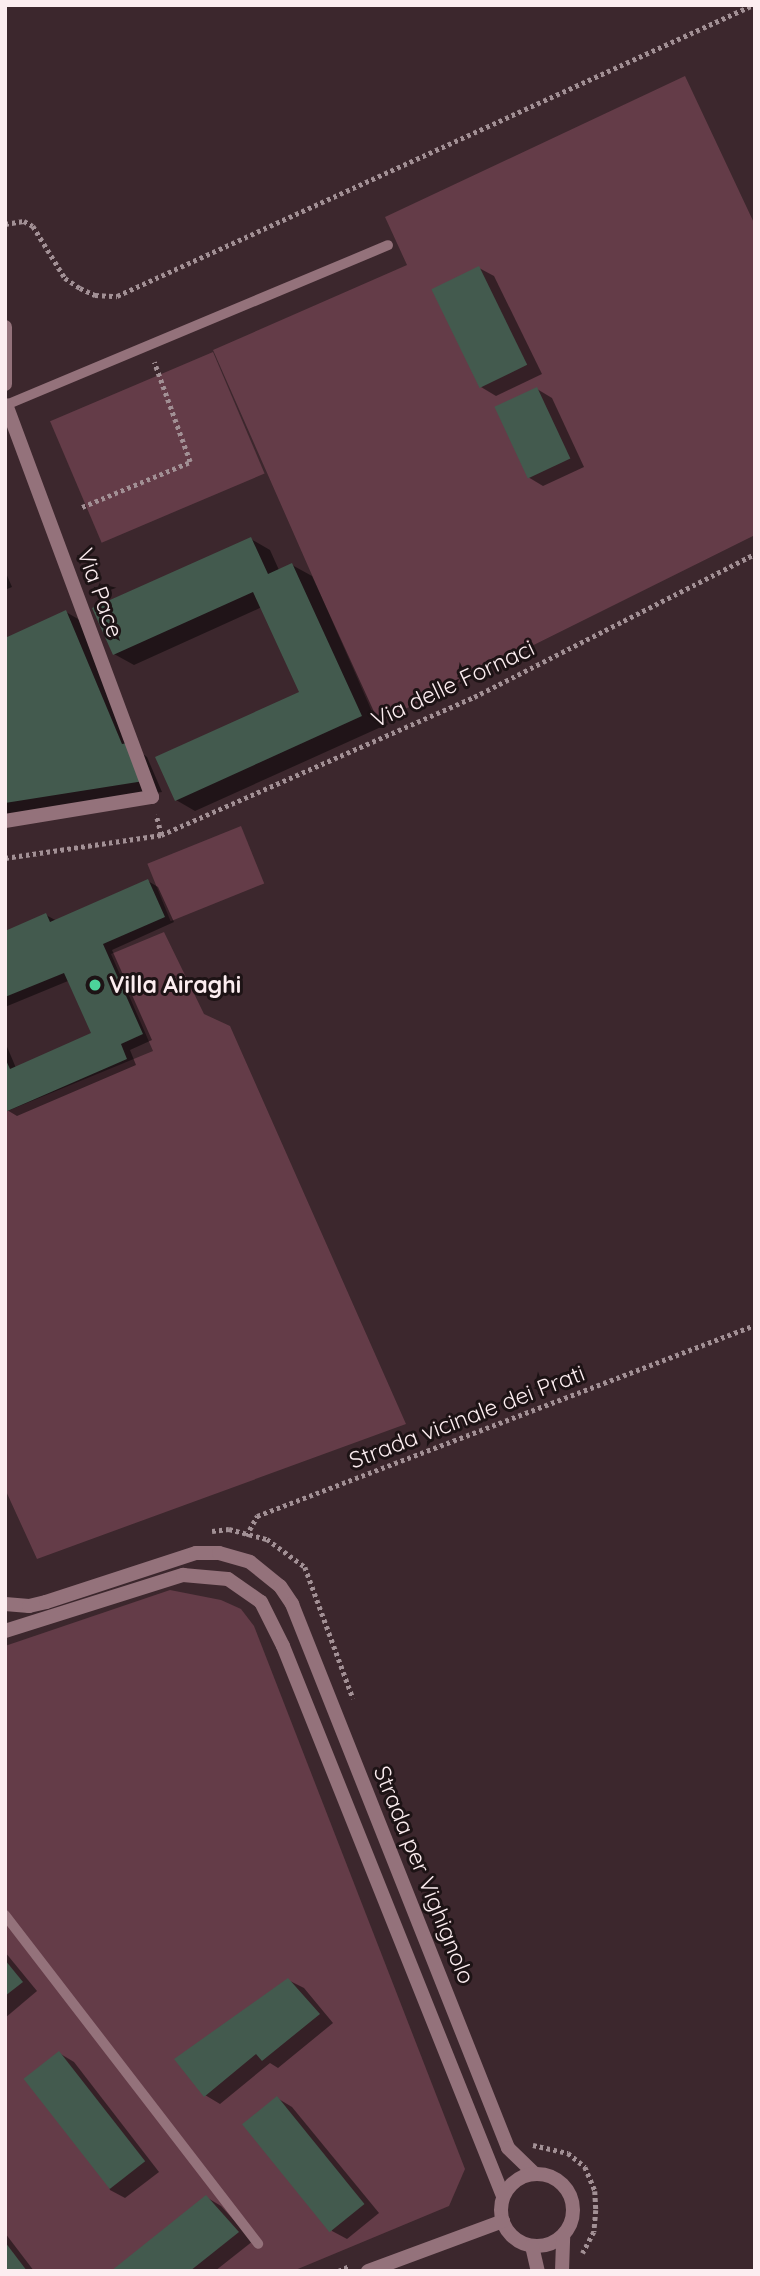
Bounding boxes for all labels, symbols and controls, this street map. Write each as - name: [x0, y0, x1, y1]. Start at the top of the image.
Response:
- street label: Via Pace: [71, 545, 129, 641]
- street label: Via delle Fornaci: [367, 634, 539, 734]
- place label: Villa Airaghi: [109, 971, 241, 999]
- marker: Villa Airaghi: [87, 977, 103, 993]
- street label: Strada vicinale dei Prati: [345, 1359, 589, 1475]
- street label: Strada per Vighignolo: [368, 1762, 480, 1988]

